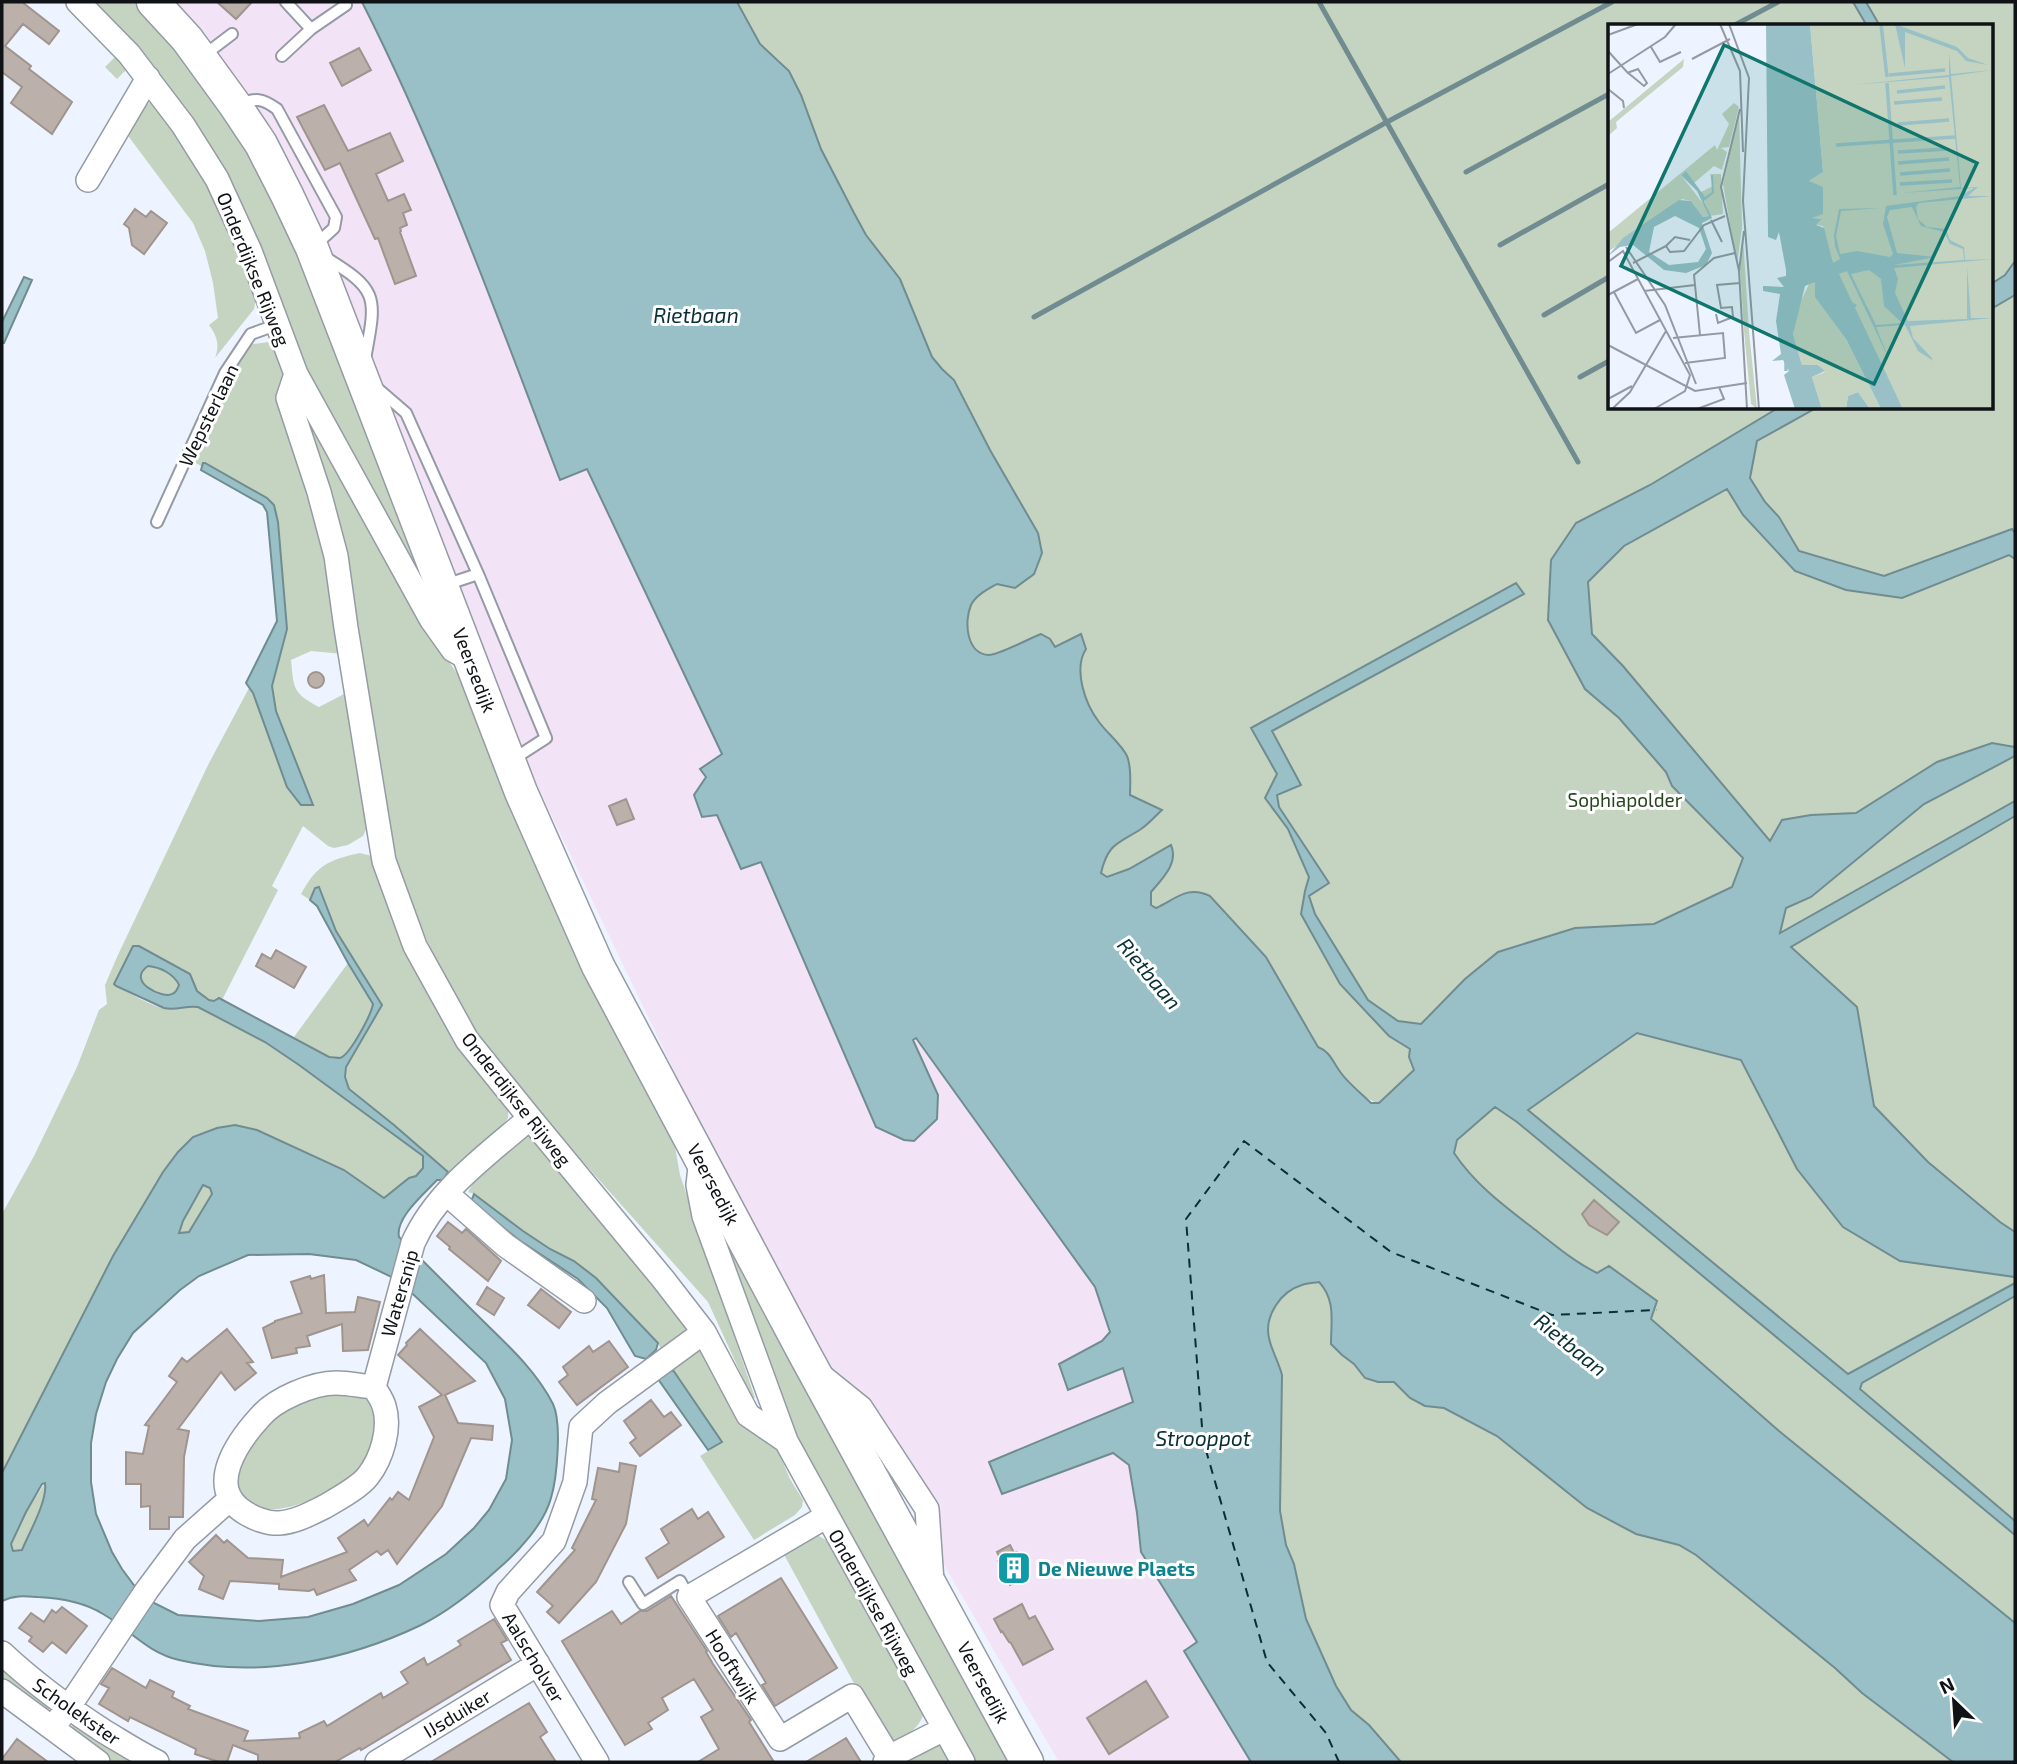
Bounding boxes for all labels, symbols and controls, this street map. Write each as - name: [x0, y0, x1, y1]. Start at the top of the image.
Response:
- inset map: [1608, 24, 1993, 410]
- street label: Onderdijkse Rijweg: [213, 189, 296, 350]
- water label: Rietbaan: [653, 302, 739, 327]
- street label: Wepsterlaan: [173, 360, 243, 470]
- street label: Veersedijk: [448, 624, 502, 716]
- park label: Sophiapolder: [1568, 788, 1683, 811]
- water label: Rietbaan: [1113, 932, 1187, 1014]
- street label: Onderdijkse Rijweg: [457, 1027, 577, 1171]
- street label: Veersedijk: [683, 1139, 745, 1229]
- street label: Watersnip: [376, 1247, 422, 1339]
- water label: Rietbaan: [1530, 1307, 1612, 1381]
- water label: Strooppot: [1155, 1425, 1251, 1450]
- street label: Onderdijkse Rijweg: [824, 1525, 924, 1680]
- building icon: De Nieuwe Plaets: [995, 1549, 1033, 1587]
- place label: De Nieuwe Plaets: [1038, 1557, 1195, 1580]
- street label: Aalscholver: [498, 1608, 570, 1707]
- street label: Hooftwijk: [701, 1624, 765, 1708]
- street label: Veersedijk: [953, 1637, 1015, 1727]
- north arrow: [1919, 1666, 1989, 1736]
- street label: Scholekster: [29, 1672, 126, 1750]
- text: N: [1936, 1672, 1958, 1698]
- street label: IJsduiker: [419, 1684, 495, 1742]

